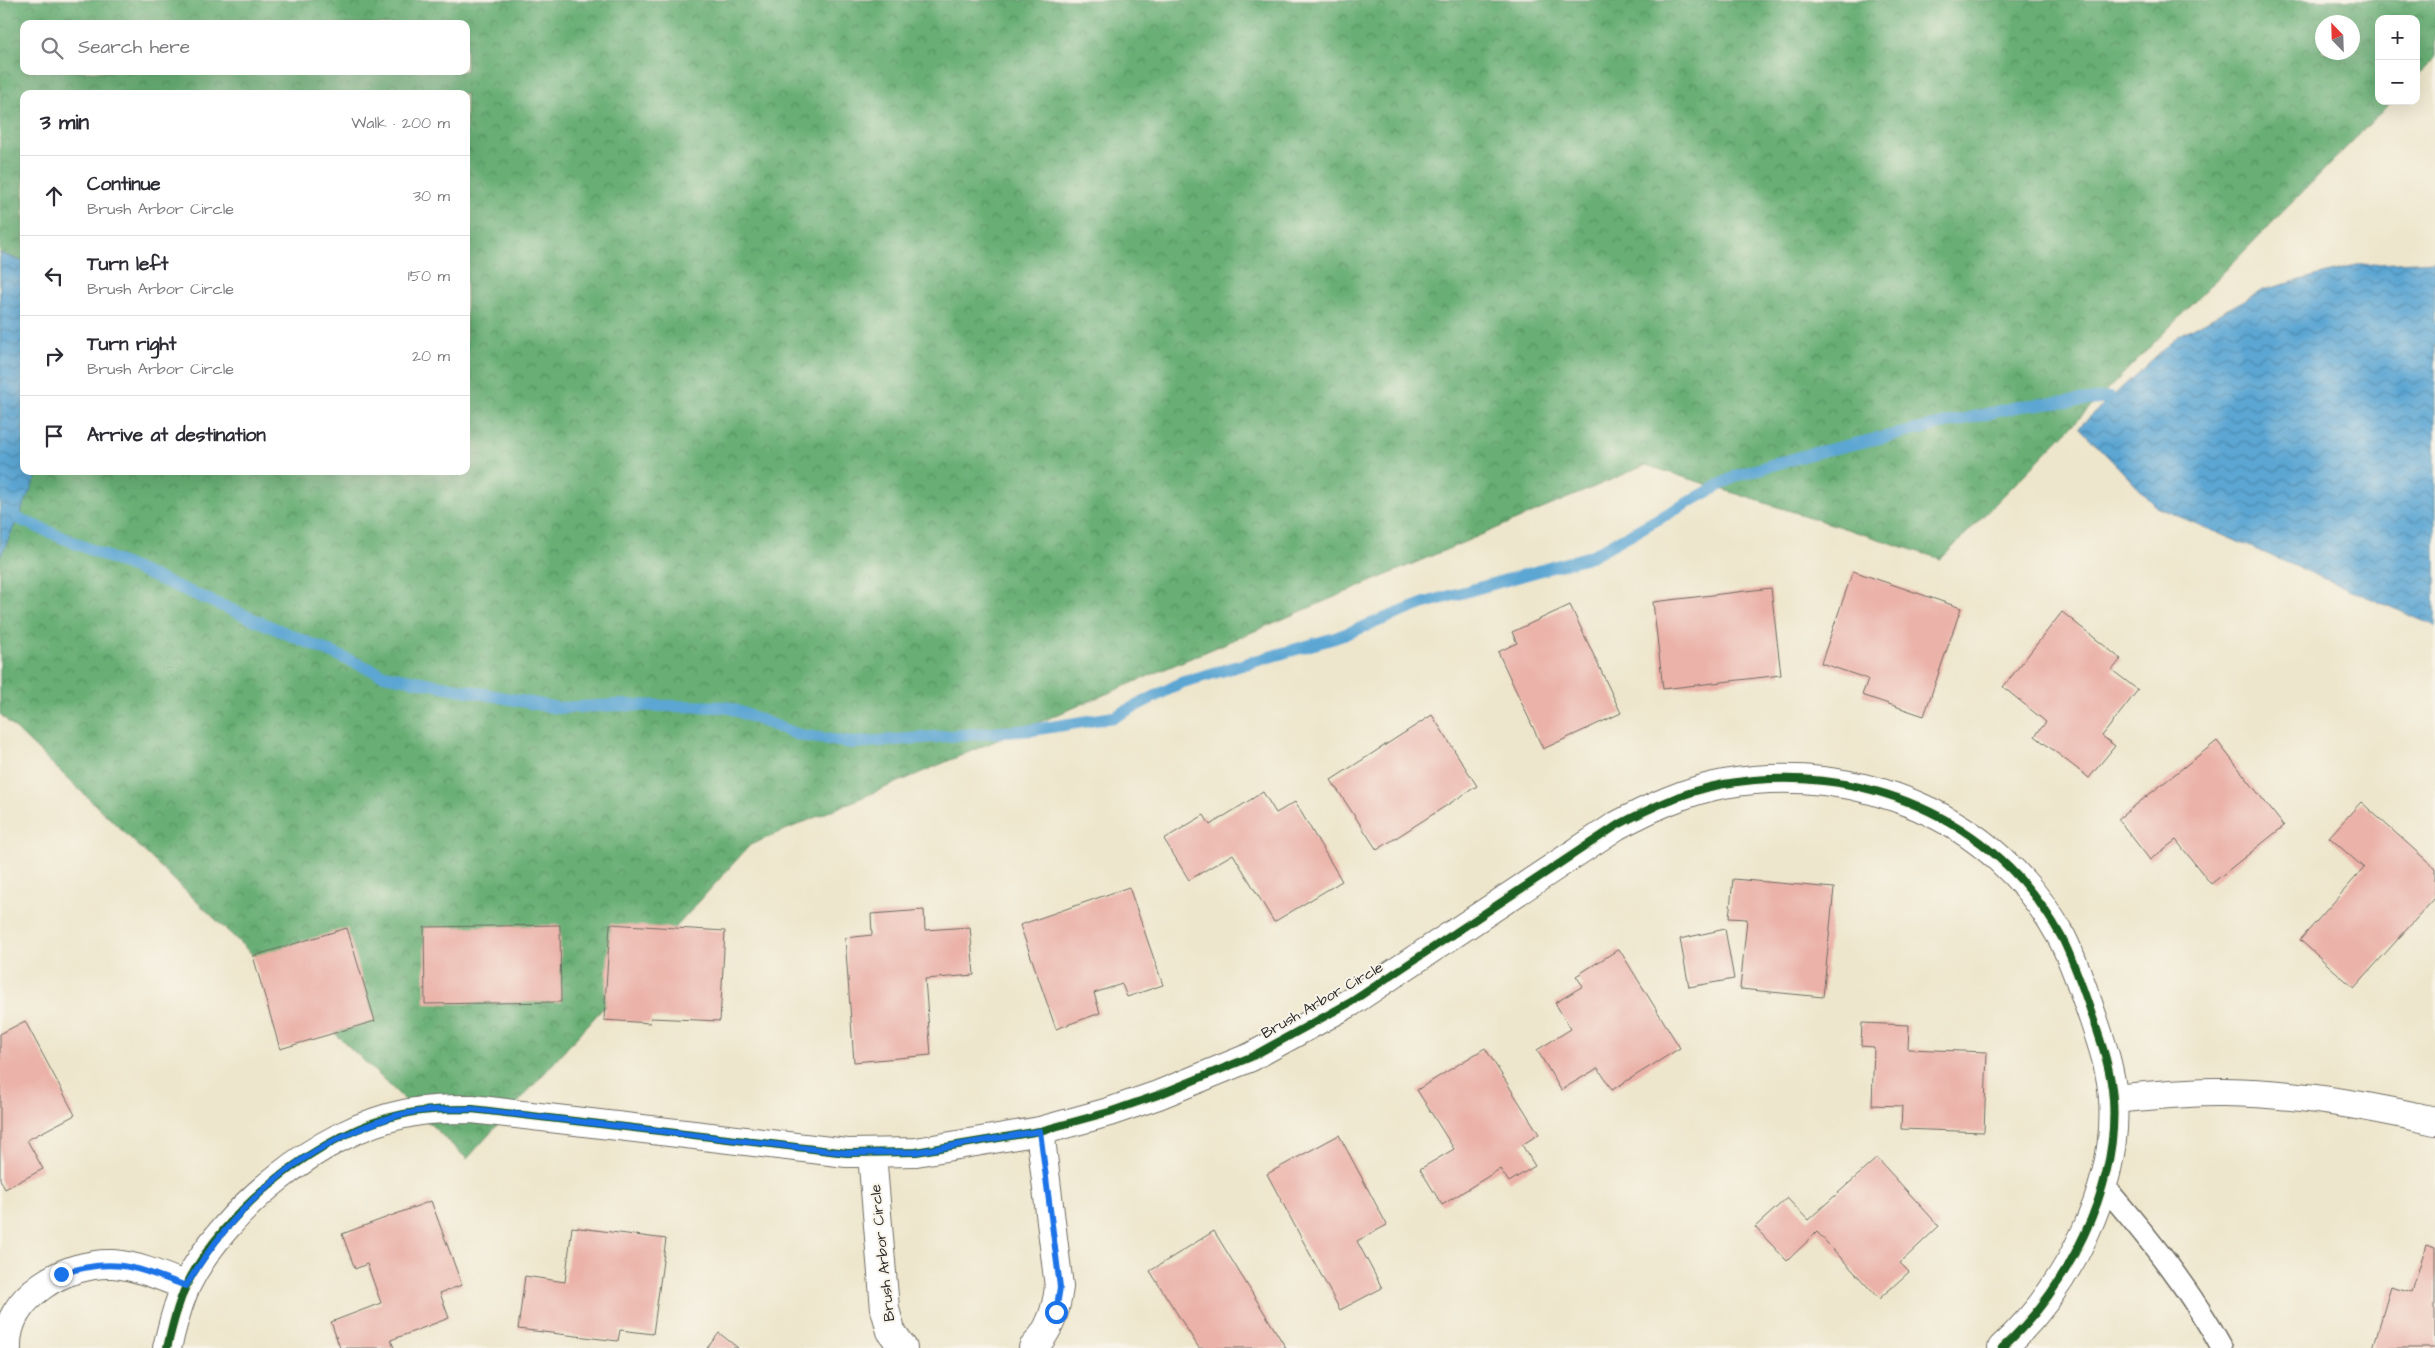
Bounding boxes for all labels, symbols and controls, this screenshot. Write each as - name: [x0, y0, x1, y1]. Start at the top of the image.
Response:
- north arrow: [2315, 15, 2360, 60]
- map controls: [2375, 15, 2420, 105]
- button: +: [2375, 15, 2420, 60]
- search box: [20, 20, 470, 75]
- icon: search: [38, 34, 66, 62]
- text: Search here: [78, 34, 190, 61]
- button: −: [2375, 60, 2420, 105]
- text: 3 min: [40, 108, 89, 137]
- text: Walk · 200 m: [351, 112, 450, 134]
- text: Continue: [87, 171, 161, 198]
- icon: ahead: [40, 182, 68, 210]
- text: 30 m: [413, 185, 450, 207]
- text: Brush Arbor Circle: [87, 198, 234, 220]
- text: Turn left: [87, 251, 168, 278]
- icon: left: [40, 262, 68, 290]
- text: 150 m: [408, 265, 450, 287]
- text: Brush Arbor Circle: [87, 278, 234, 300]
- text: Turn right: [87, 331, 176, 358]
- icon: right: [40, 342, 68, 370]
- text: 20 m: [412, 345, 450, 367]
- text: Brush Arbor Circle: [87, 358, 234, 380]
- icon: arrive: [40, 422, 68, 450]
- text: Arrive at destination: [87, 422, 266, 449]
- street label: Brush Arbor Circle: [1257, 957, 1387, 1044]
- street label: Brush Arbor Circle: [865, 1183, 900, 1323]
- route end: [50, 1263, 73, 1286]
- route start: [1045, 1301, 1068, 1324]

